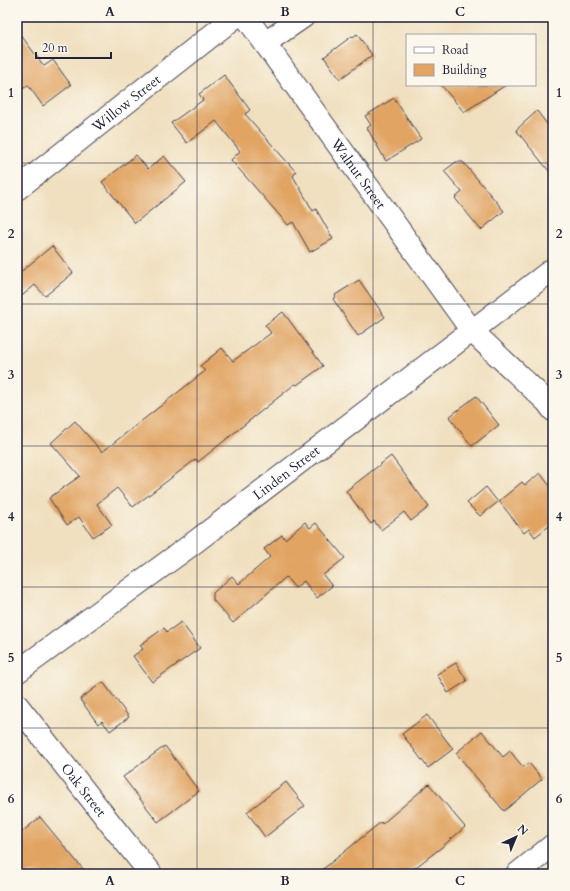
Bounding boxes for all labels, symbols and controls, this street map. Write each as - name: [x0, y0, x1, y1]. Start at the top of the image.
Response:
- text: A: [105, 3, 115, 21]
- text: B: [280, 3, 290, 21]
- text: C: [455, 3, 465, 21]
- scale bar: [36, 34, 111, 60]
- legend: [406, 34, 536, 86]
- text: 20 m: [42, 40, 69, 56]
- text: Road: [442, 42, 469, 58]
- text: Building: [442, 62, 487, 78]
- street label: Willow Street: [87, 69, 165, 137]
- text: 1: [8, 84, 14, 102]
- text: 1: [556, 84, 562, 102]
- street label: Walnut Street: [326, 134, 391, 213]
- text: 2: [8, 225, 15, 243]
- text: 2: [556, 225, 563, 243]
- text: 3: [8, 366, 15, 384]
- text: 3: [556, 366, 563, 384]
- street label: Linden Street: [249, 440, 324, 504]
- text: 4: [8, 508, 15, 526]
- text: 4: [556, 508, 563, 526]
- text: 5: [8, 649, 14, 667]
- text: 5: [556, 649, 562, 667]
- street label: Oak Street: [57, 759, 111, 821]
- text: 6: [8, 790, 15, 808]
- text: 6: [556, 790, 563, 808]
- north arrow: [496, 817, 536, 857]
- text: N: [514, 821, 532, 839]
- text: A: [105, 872, 115, 890]
- text: B: [280, 872, 290, 890]
- text: C: [455, 872, 465, 890]

